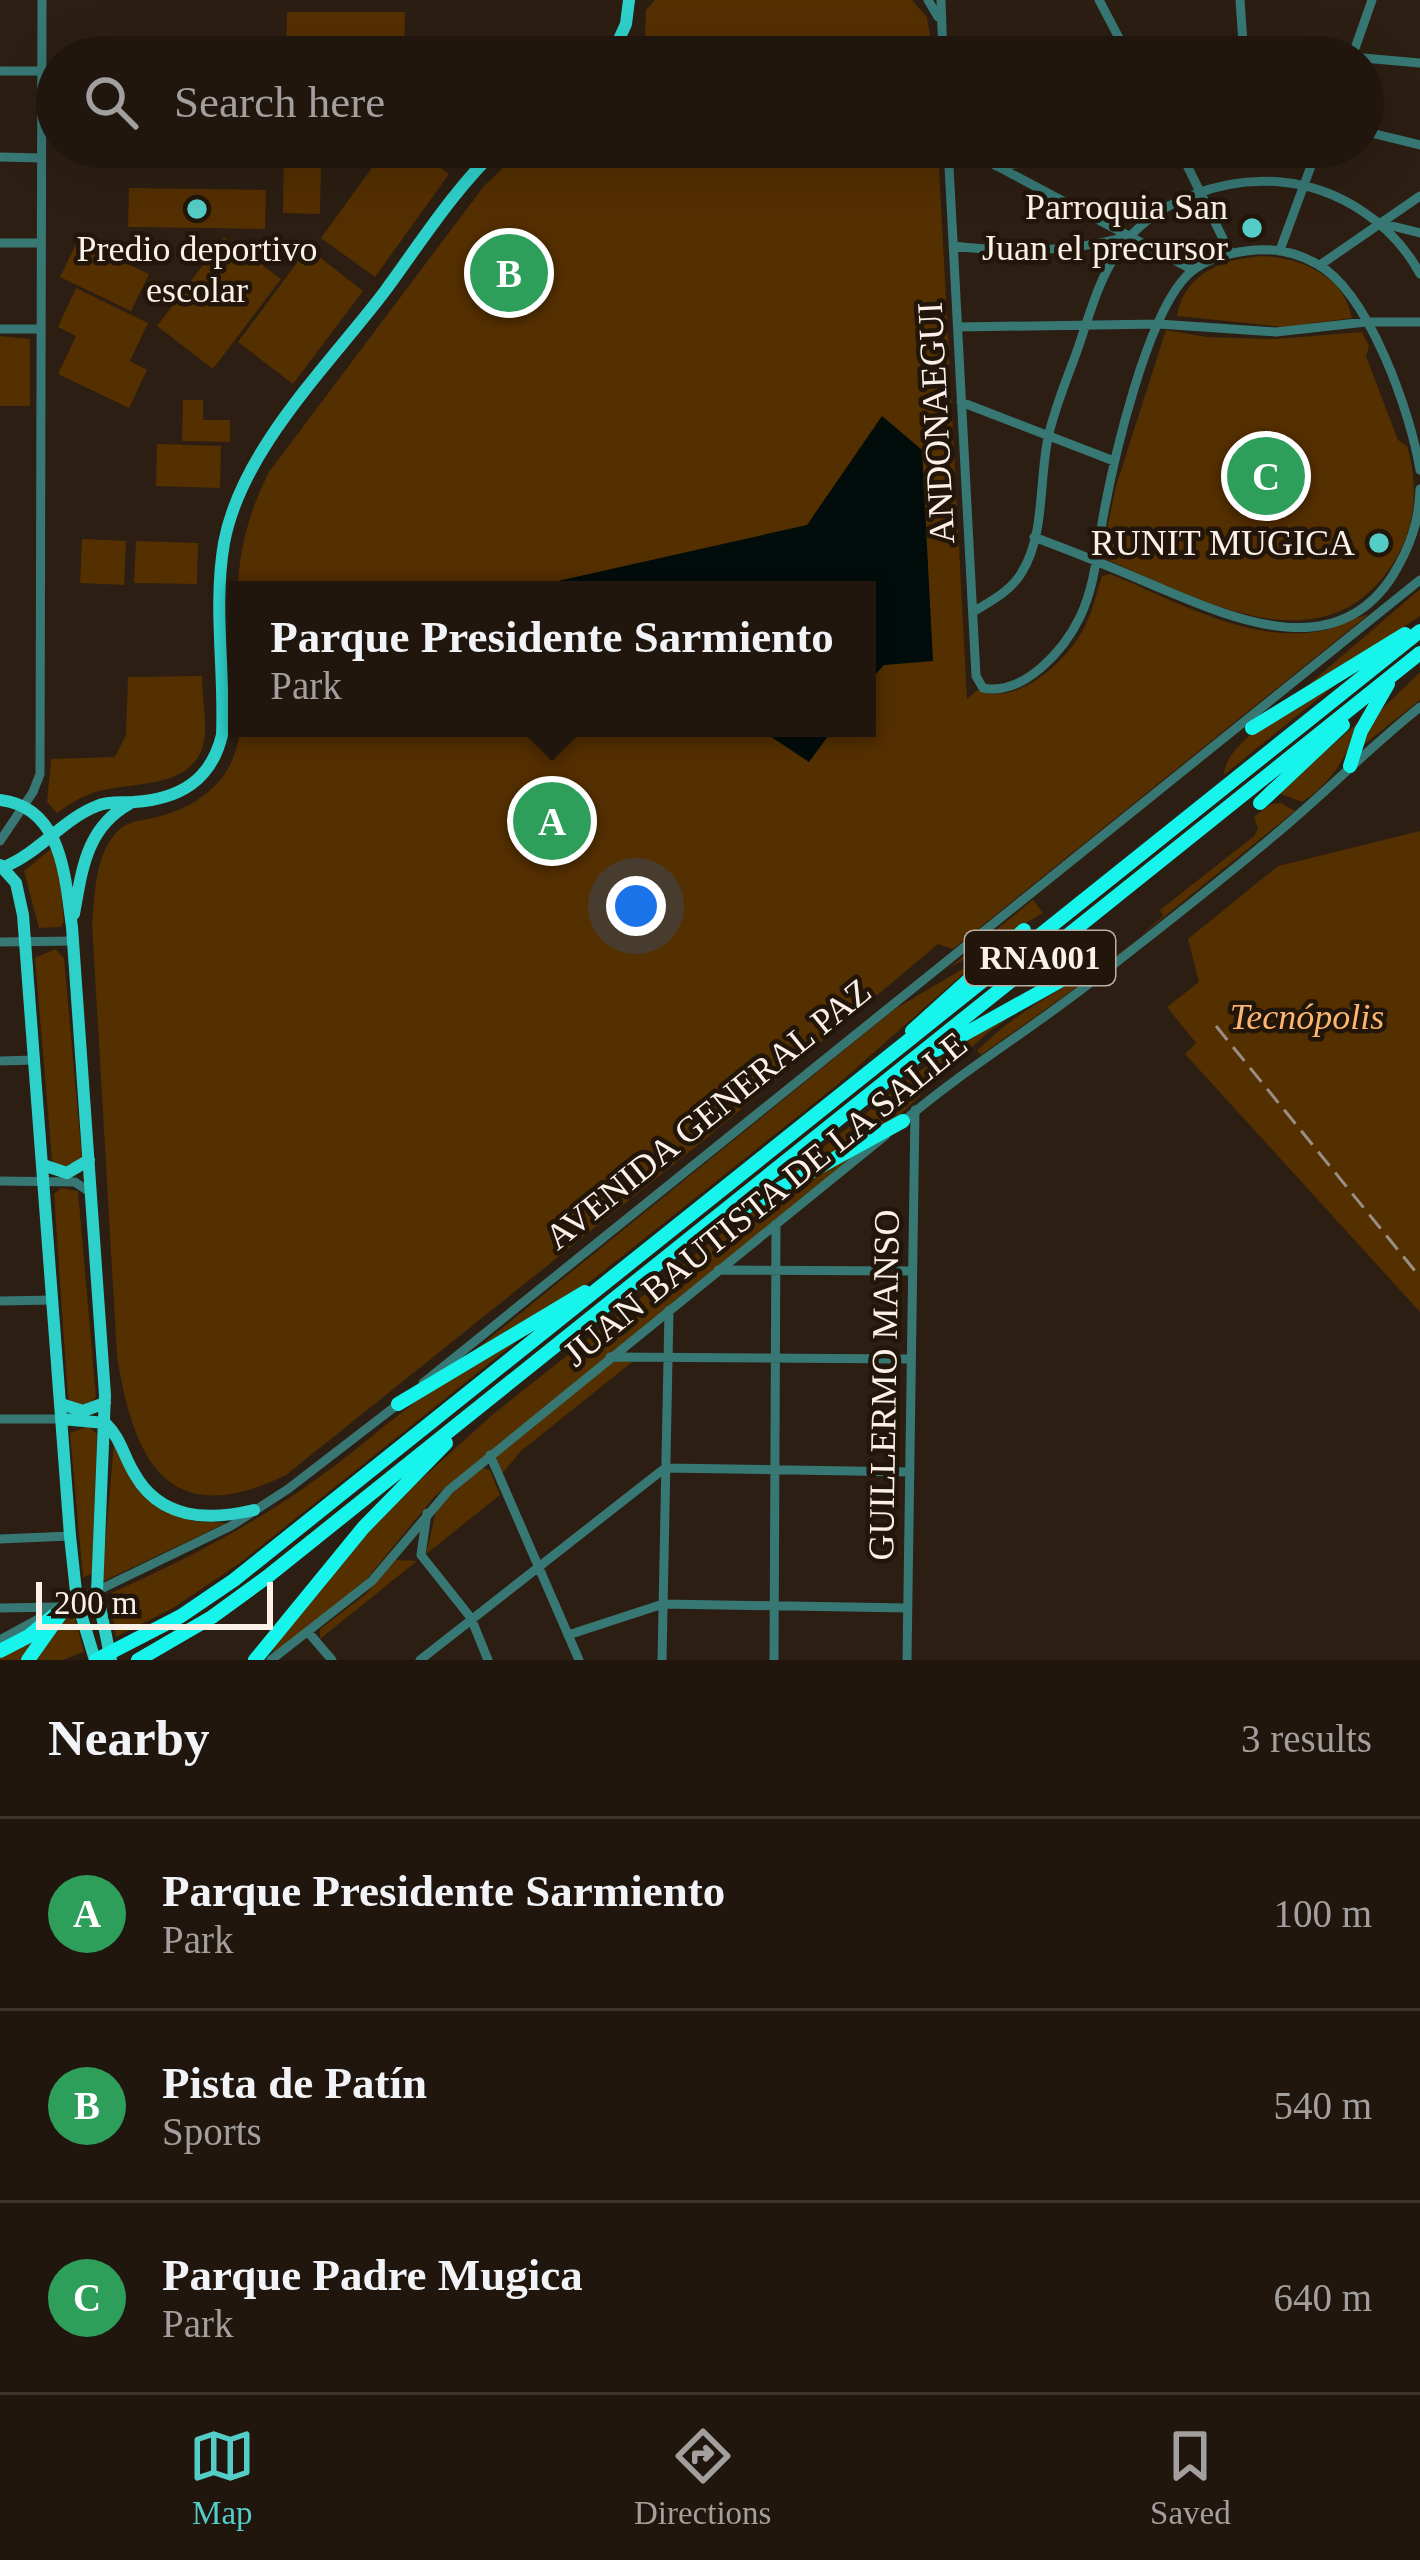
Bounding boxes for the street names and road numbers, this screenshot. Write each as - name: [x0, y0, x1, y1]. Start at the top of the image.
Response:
- street label: ANDONAEGUI: [910, 301, 962, 545]
- road number: RNA001: [965, 931, 1115, 985]
- street label: AVENIDA GENERAL PAZ: [537, 970, 879, 1258]
- street label: JUAN BAUTISTA DE LA SALLE: [555, 1024, 975, 1374]
- street label: GUILLERMO MANSO: [861, 1209, 907, 1561]

